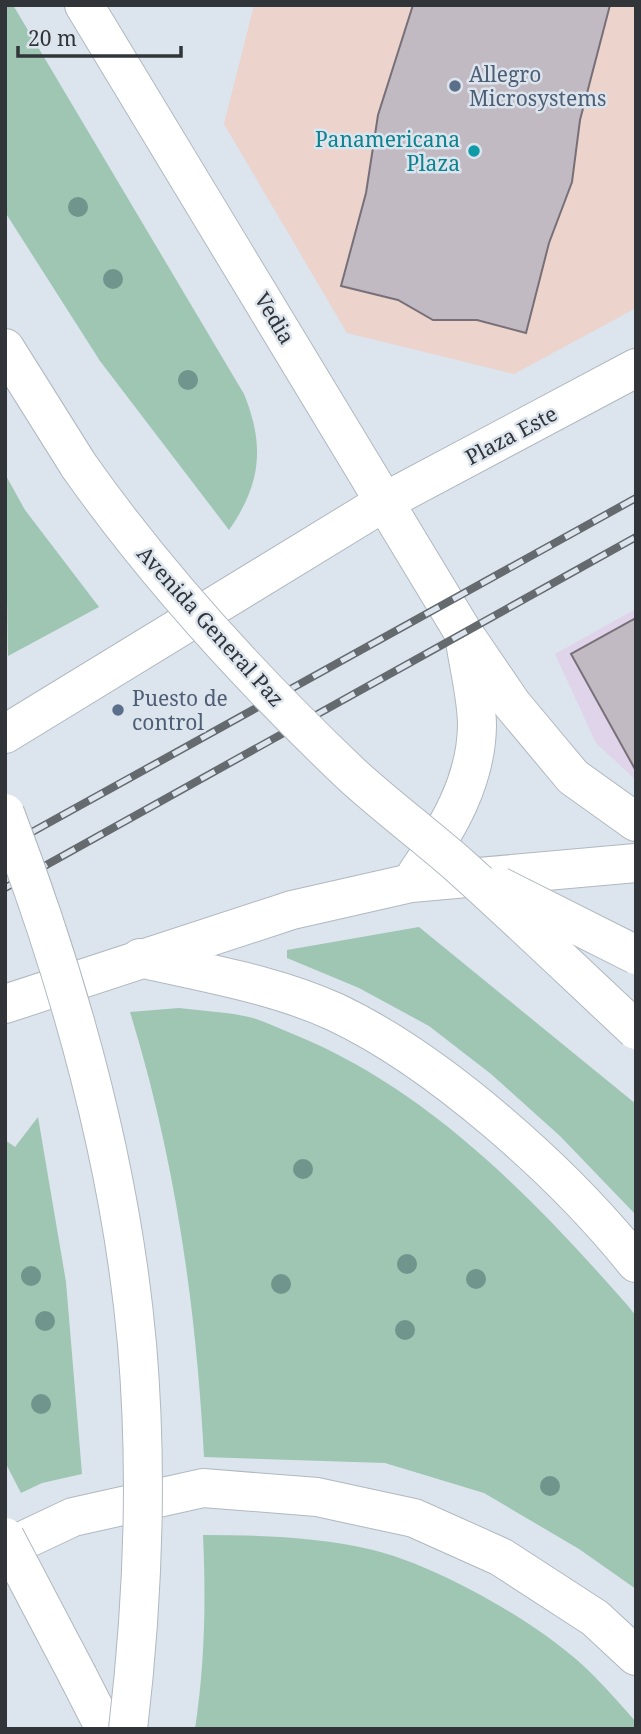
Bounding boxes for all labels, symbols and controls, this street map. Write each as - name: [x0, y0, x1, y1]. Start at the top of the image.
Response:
- scale bar: [18, 14, 180, 58]
- text: 20 m: [28, 24, 77, 52]
- place label: Allegro Microsystems: [469, 60, 607, 112]
- marker: Allegro Microsystems: [447, 78, 463, 94]
- place label: Panamericana Plaza: [315, 125, 460, 177]
- marker: Panamericana Plaza: [466, 143, 482, 159]
- street label: Vedia: [249, 287, 301, 349]
- street label: Plaza Este: [460, 399, 562, 471]
- street label: Avenida General Paz: [131, 540, 291, 712]
- place label: Puesto de control: [132, 684, 228, 736]
- marker: Puesto de control: [110, 702, 126, 718]

